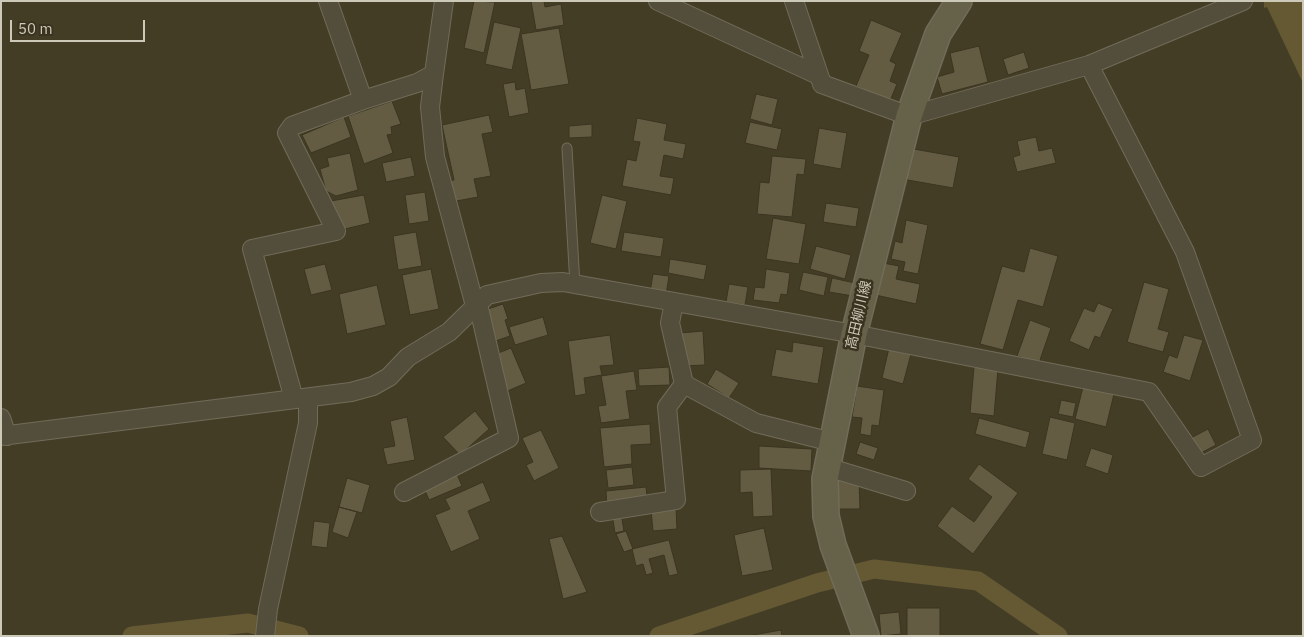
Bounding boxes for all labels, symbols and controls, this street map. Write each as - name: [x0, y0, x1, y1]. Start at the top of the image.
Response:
- scale bar: [12, 10, 148, 42]
- text: 50 m: [18, 19, 53, 38]
- street label: 高田柳川線: [843, 279, 875, 351]

